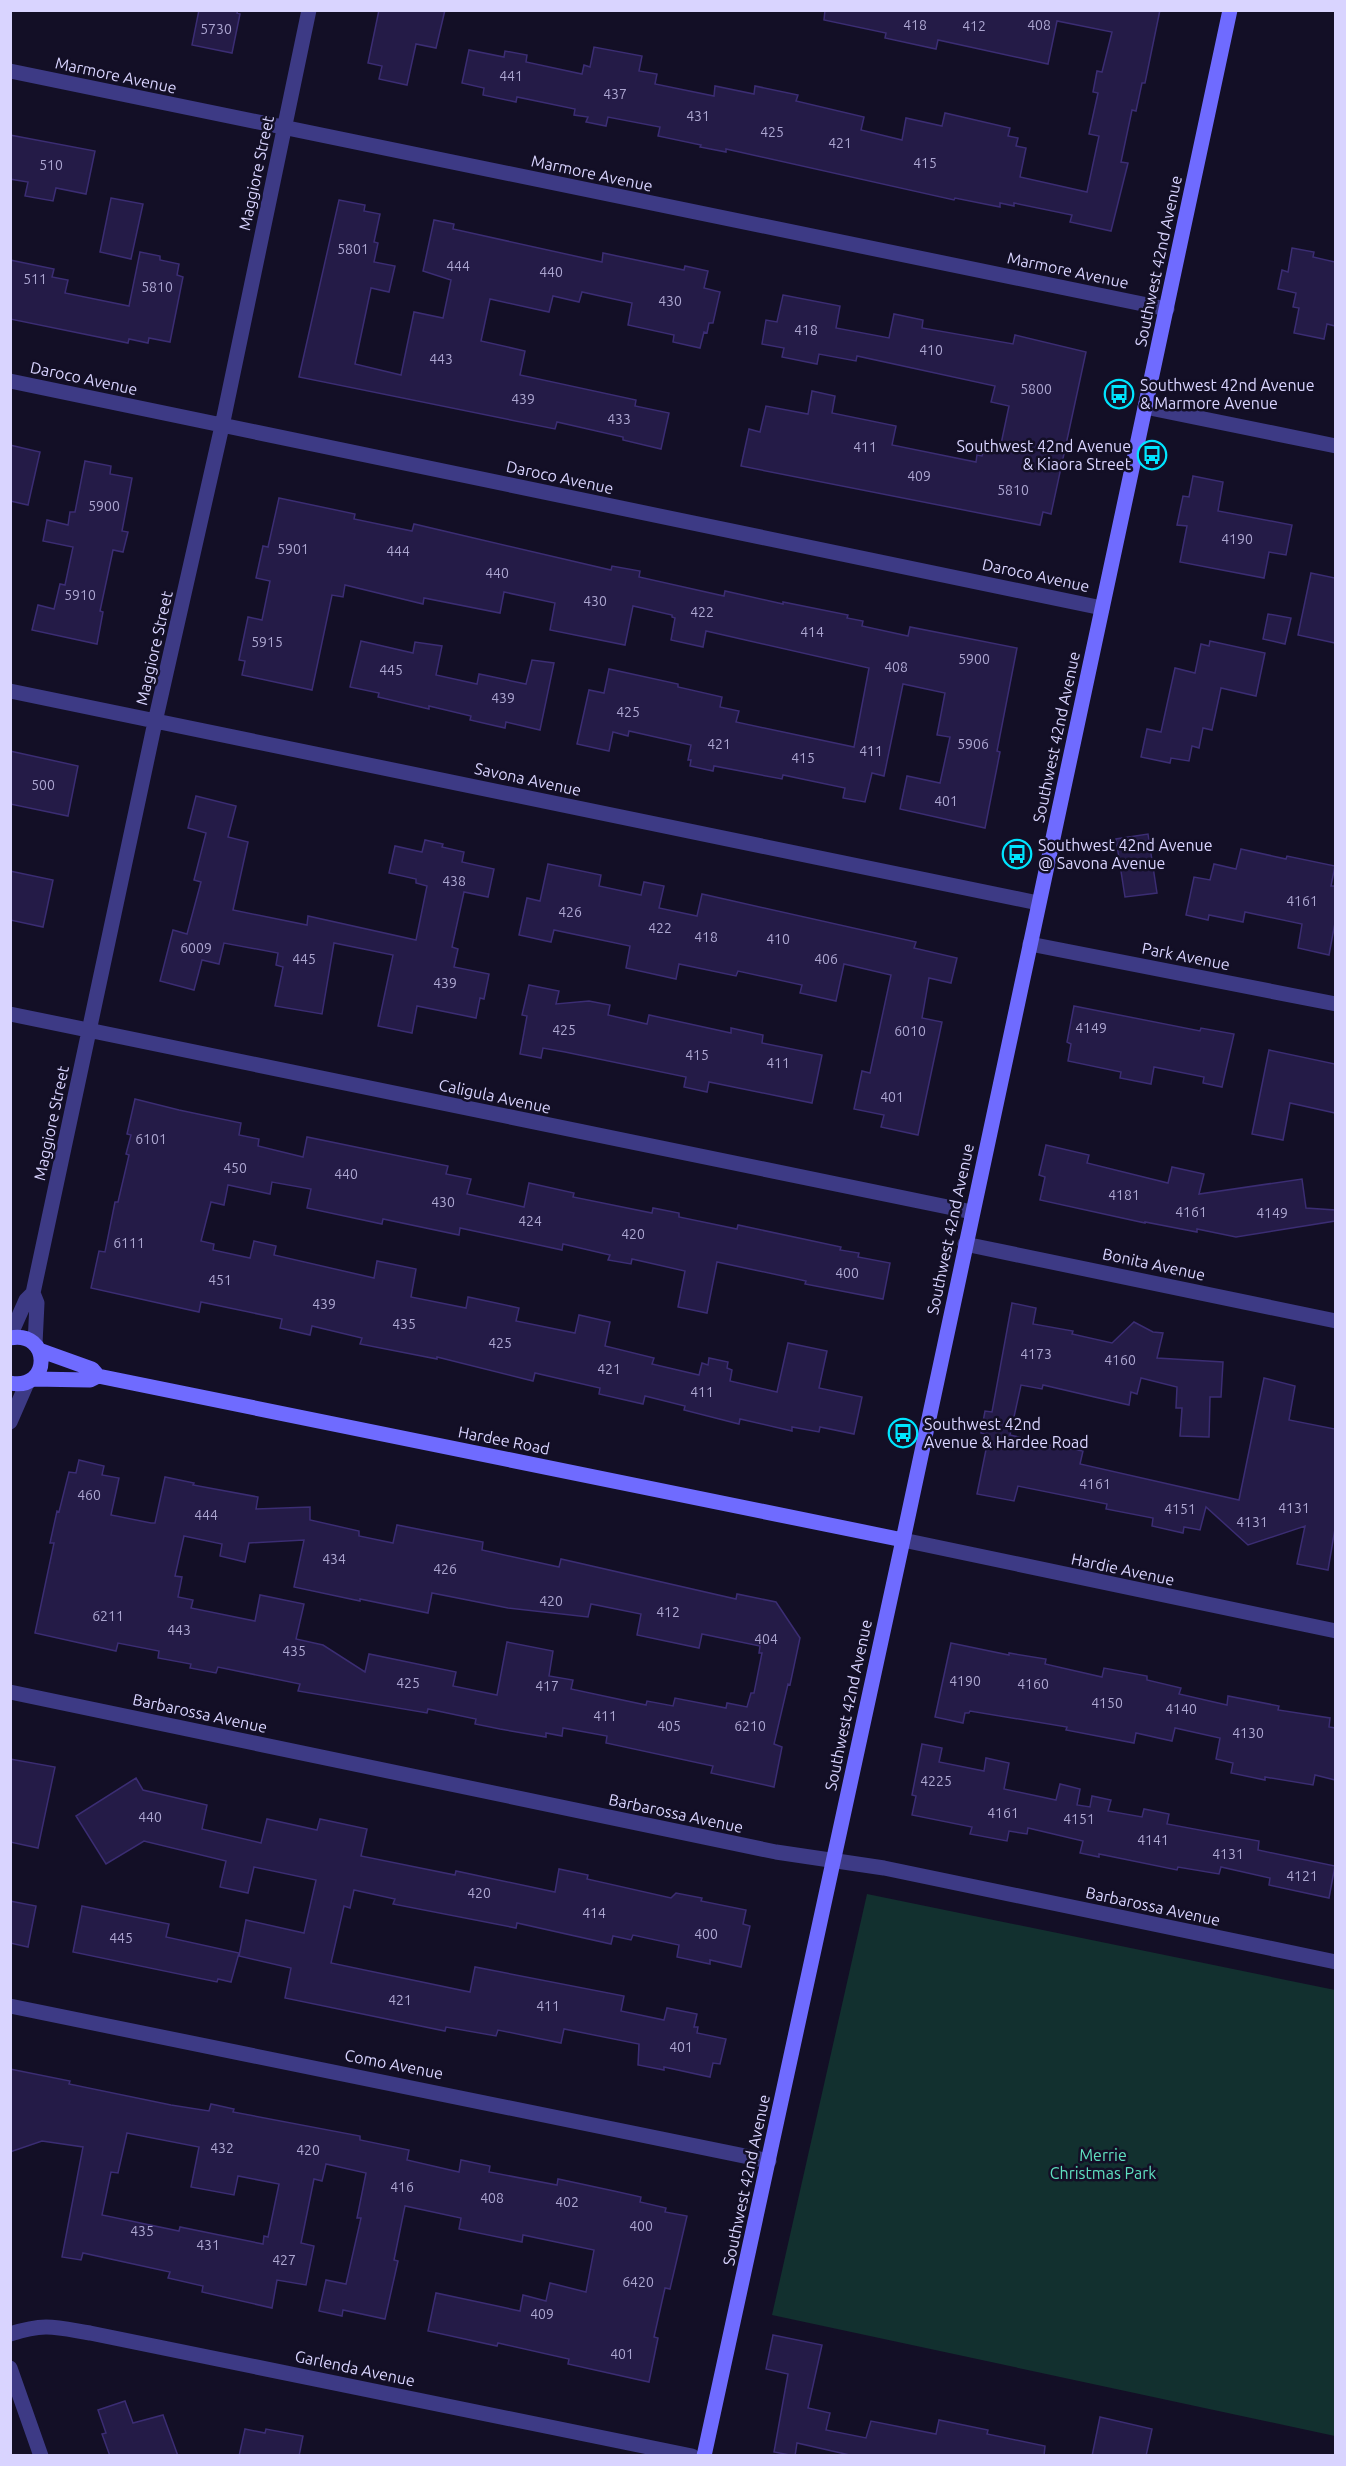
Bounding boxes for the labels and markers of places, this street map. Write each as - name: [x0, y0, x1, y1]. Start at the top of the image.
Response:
- place label: Southwest 42nd Avenue & Marmore Avenue: [1140, 376, 1315, 412]
- bus stop icon: Southwest 42nd Avenue & Marmore Avenue: [1103, 378, 1135, 410]
- place label: Southwest 42nd Avenue & Kiaora Street: [956, 437, 1132, 473]
- bus stop icon: Southwest 42nd Avenue & Kiaora Street: [1136, 439, 1168, 471]
- place label: Southwest 42nd Avenue @ Savona Avenue: [1038, 836, 1213, 872]
- bus stop icon: Southwest 42nd Avenue @ Savona Avenue: [1001, 838, 1033, 870]
- place label: Southwest 42nd Avenue & Hardee Road: [924, 1415, 1089, 1451]
- bus stop icon: Southwest 42nd Avenue & Hardee Road: [887, 1417, 919, 1449]

